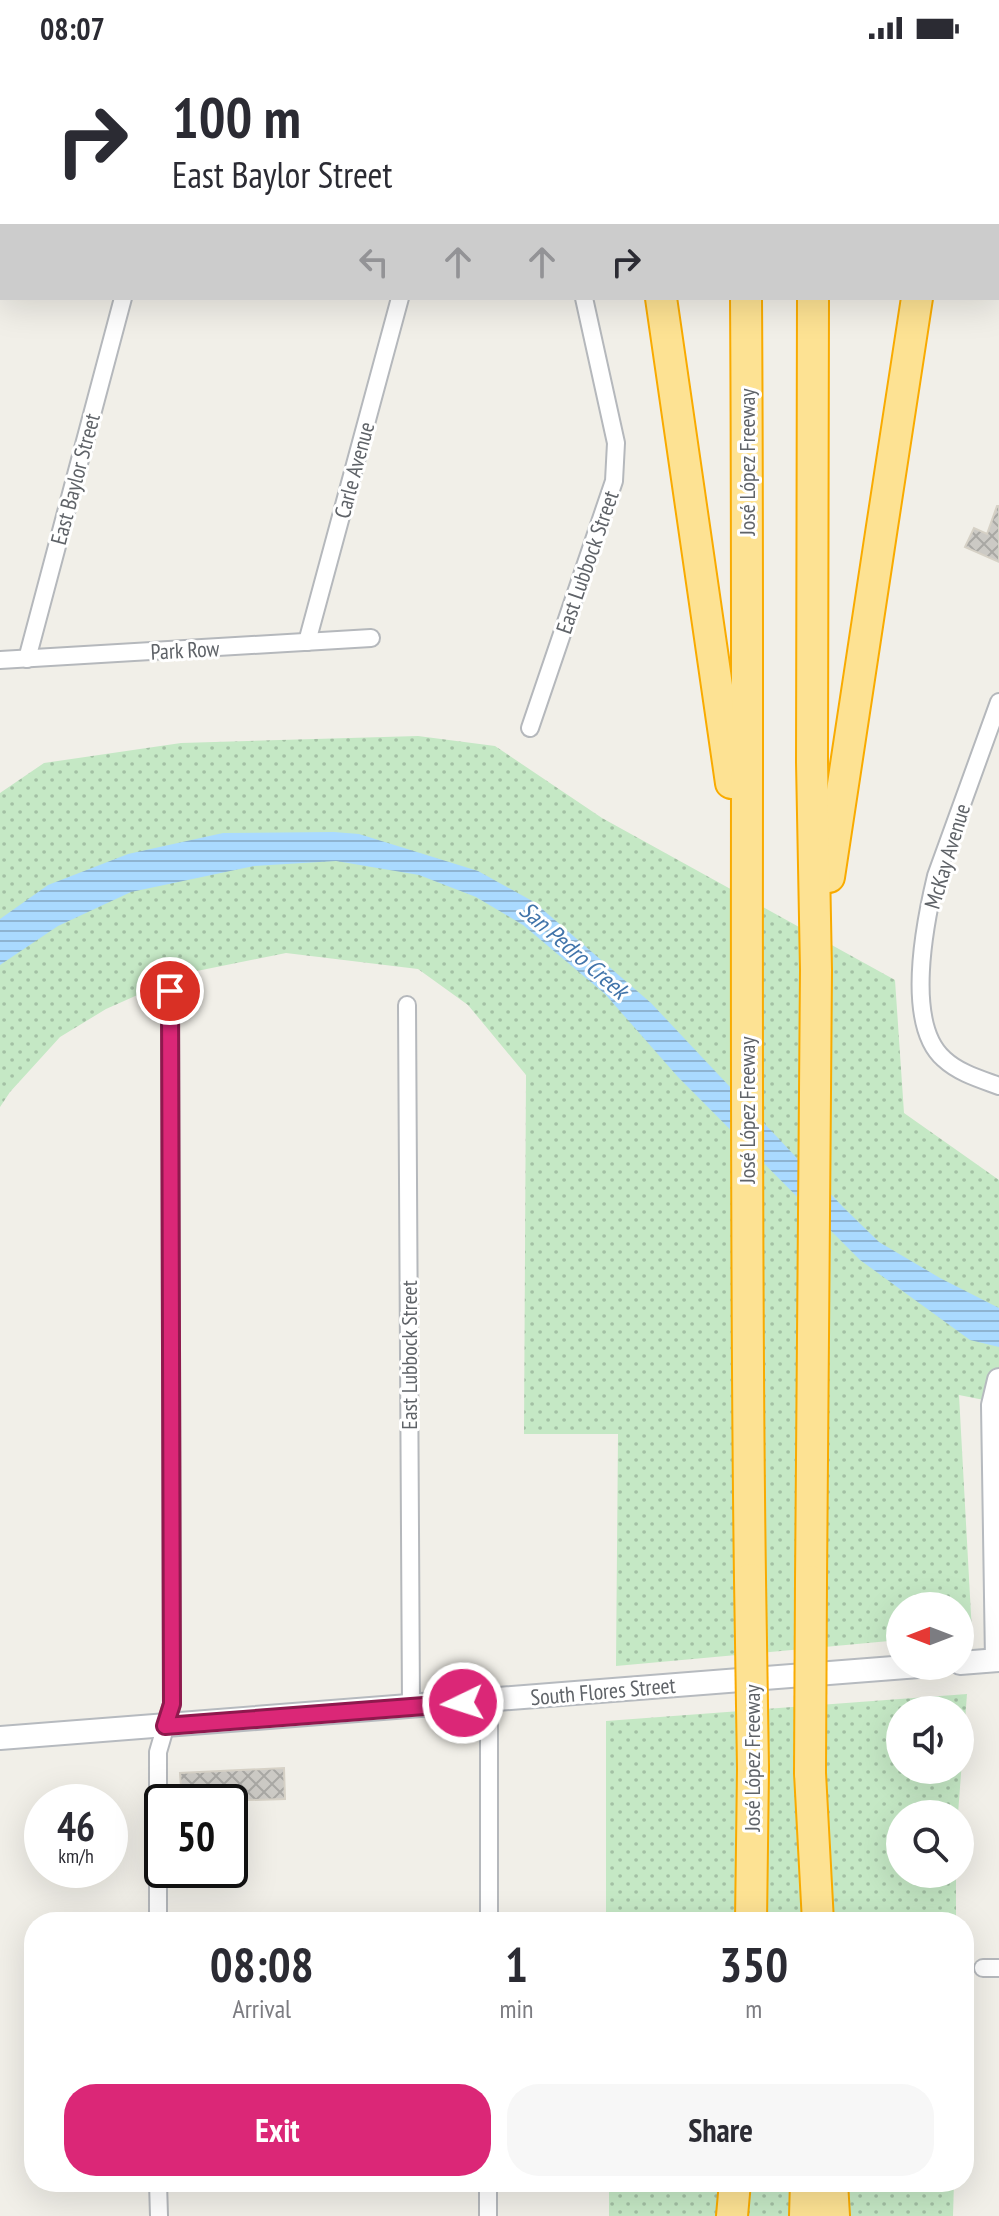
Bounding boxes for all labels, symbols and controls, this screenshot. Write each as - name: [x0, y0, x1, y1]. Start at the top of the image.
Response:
- text: 08:07: [40, 9, 105, 48]
- text: 100 m: [172, 81, 301, 153]
- icon: right: [40, 88, 144, 192]
- text: East Baylor Street: [172, 151, 392, 198]
- icon: left: [352, 240, 396, 284]
- icon: ahead: [436, 240, 480, 284]
- icon: ahead: [520, 240, 564, 284]
- icon: right: [604, 240, 648, 284]
- street label: José López Freeway: [733, 388, 761, 537]
- street label: East Baylor Street: [44, 410, 106, 548]
- street label: Carle Avenue: [328, 419, 380, 521]
- street label: East Lubbock Street: [549, 487, 625, 637]
- street label: Park Row: [150, 634, 220, 666]
- street label: McKay Avenue: [918, 800, 976, 912]
- water label: San Pedro Creek: [513, 894, 637, 1007]
- pin: [136, 957, 204, 1025]
- icon: arrive: [148, 969, 192, 1013]
- street label: José López Freeway: [733, 1036, 761, 1185]
- street label: East Lubbock Street: [395, 1280, 423, 1430]
- north arrow: [886, 1592, 974, 1680]
- map controls: [886, 1592, 974, 1888]
- position arrow: [421, 1661, 505, 1745]
- street label: South Flores Street: [529, 1671, 677, 1711]
- street label: José López Freeway: [738, 1684, 766, 1833]
- button: sound: [886, 1696, 974, 1784]
- speed limit sign: 50: [144, 1784, 248, 1888]
- text: 46: [57, 1800, 95, 1852]
- button: search: [886, 1800, 974, 1888]
- text: km/h: [58, 1843, 94, 1869]
- text: 08:08: [210, 1933, 314, 1995]
- text: 1: [505, 1933, 528, 1995]
- text: 350: [719, 1933, 788, 1995]
- text: Arrival: [232, 1992, 291, 2025]
- text: min: [499, 1992, 533, 2025]
- text: m: [745, 1992, 762, 2025]
- button: Exit: [64, 2084, 491, 2176]
- button: Share: [507, 2084, 934, 2176]

